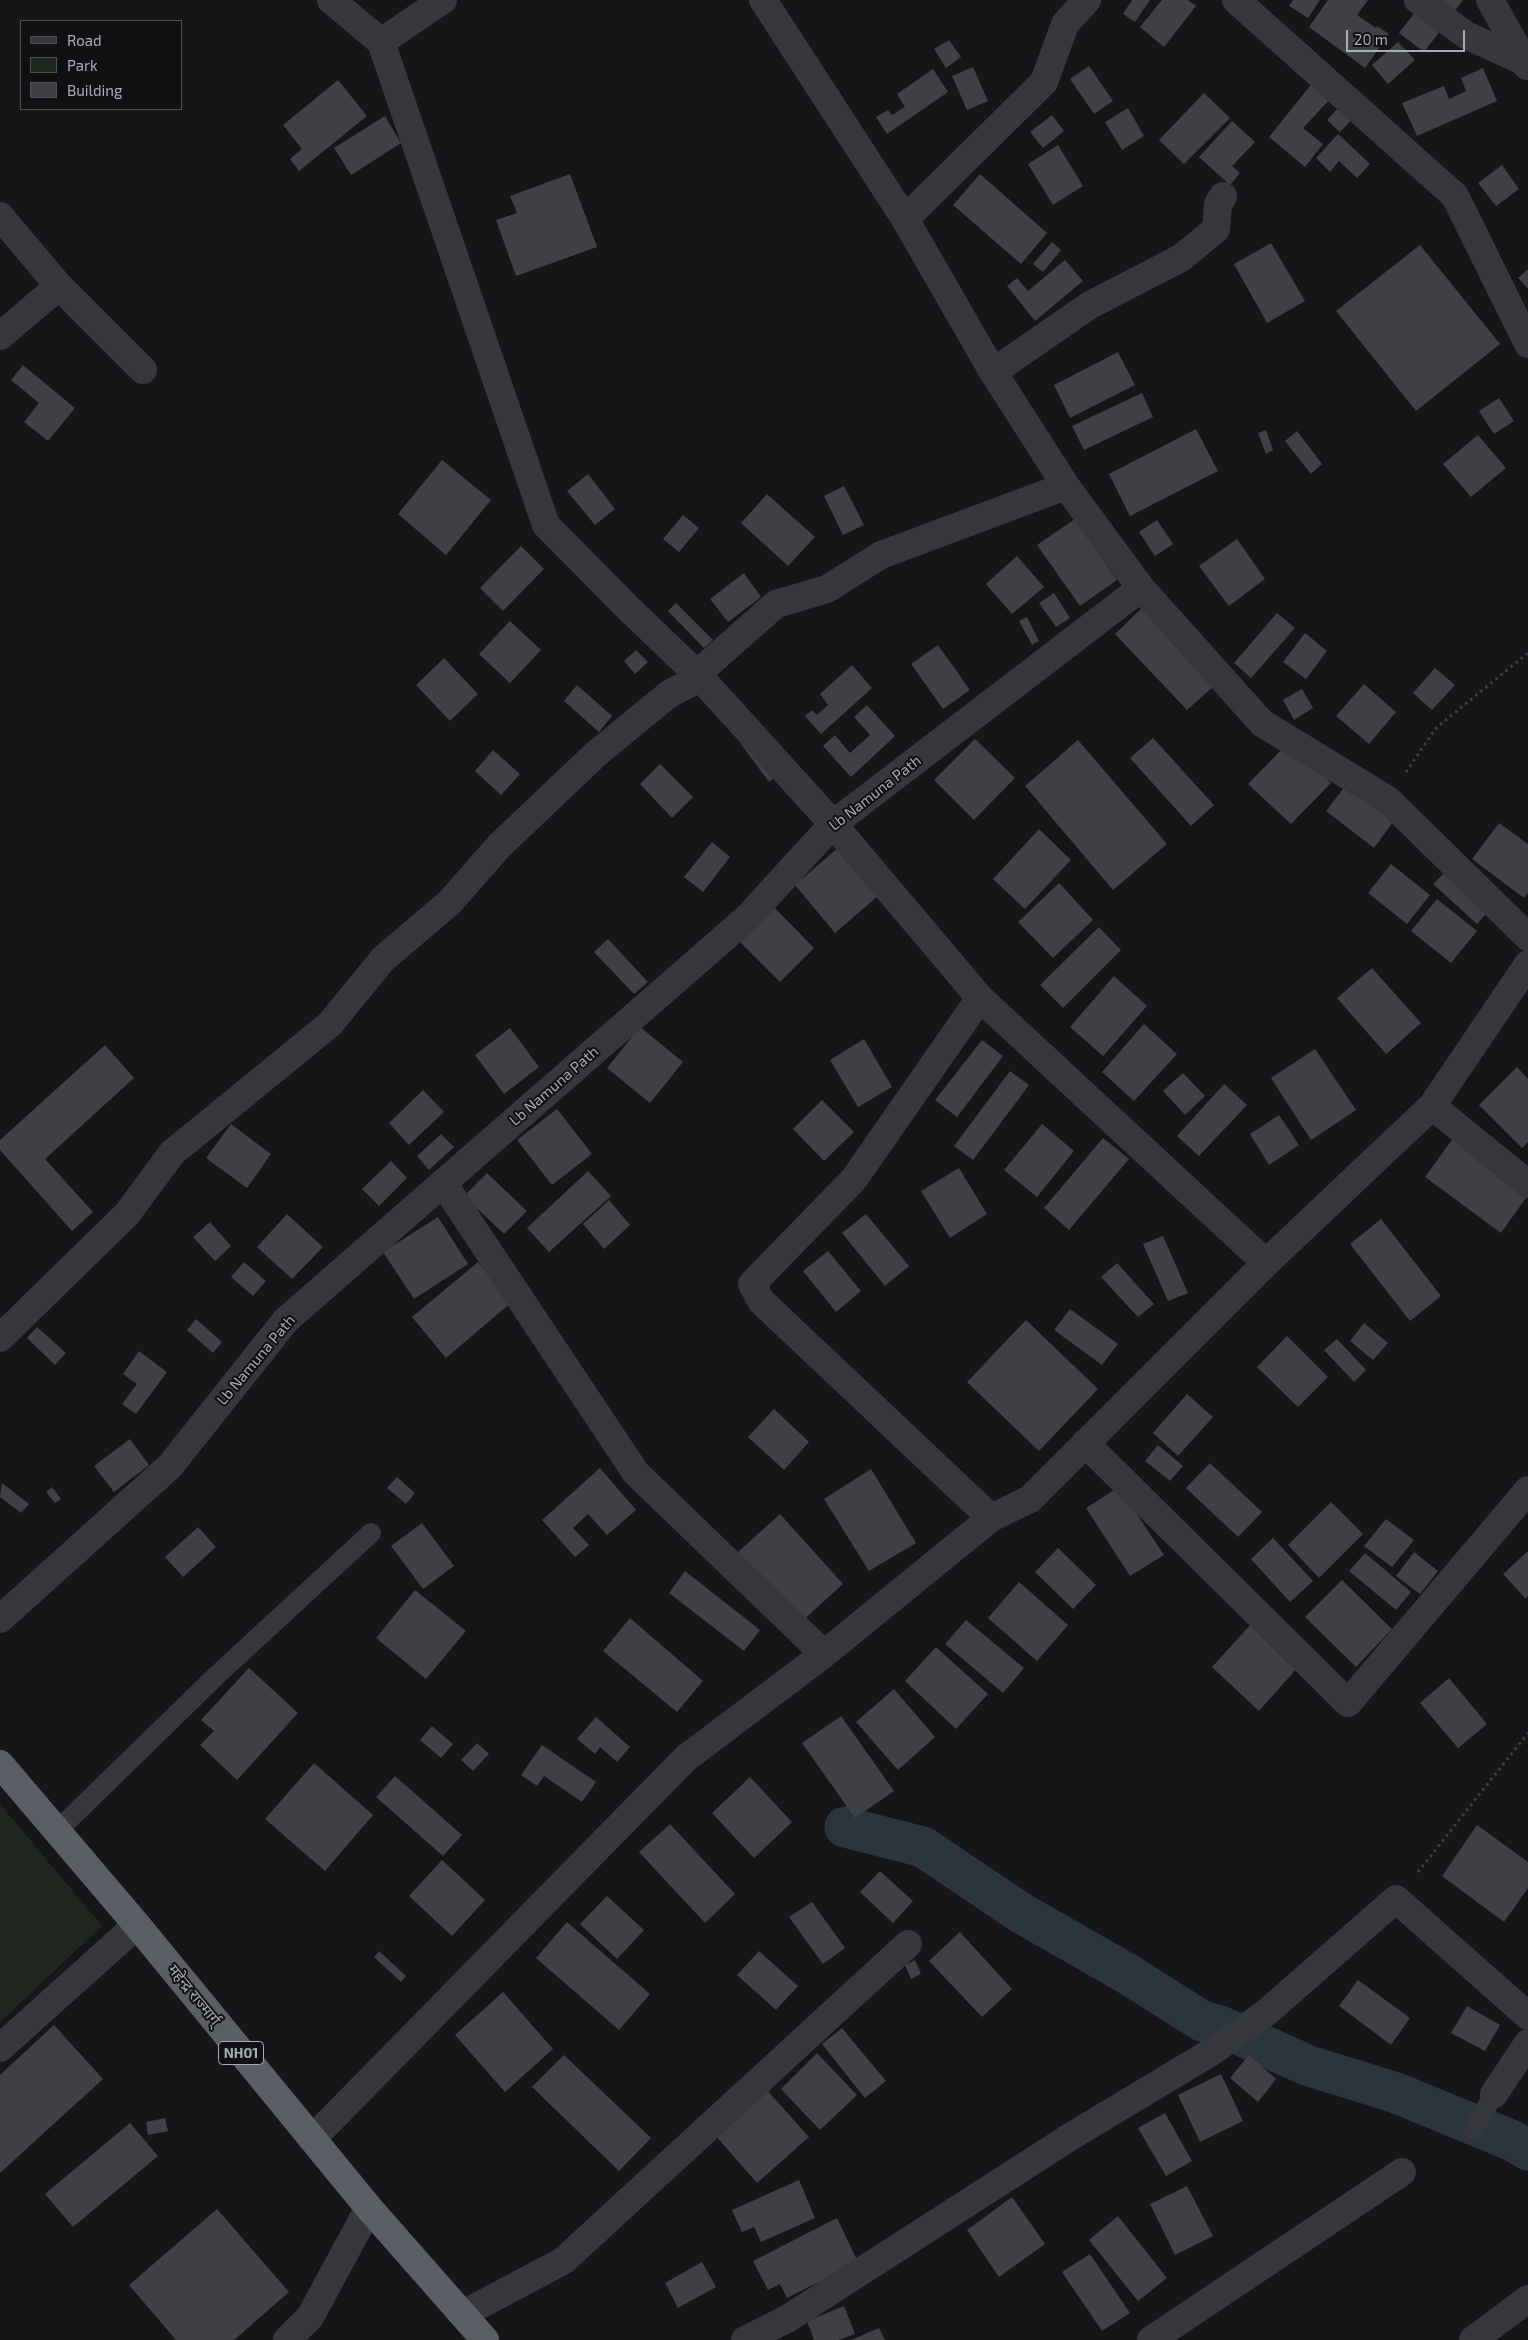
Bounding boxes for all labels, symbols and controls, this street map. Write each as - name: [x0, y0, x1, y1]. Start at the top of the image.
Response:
- legend: [20, 20, 182, 110]
- scale bar: [1348, 20, 1467, 52]
- text: 20 m: [1354, 30, 1388, 48]
- text: Road: [67, 31, 102, 49]
- text: Park: [67, 56, 98, 74]
- text: Building: [67, 81, 122, 99]
- street label: Lb Namuna Path: [825, 751, 925, 835]
- street label: Lb Namuna Path: [506, 1043, 602, 1129]
- street label: Lb Namuna Path: [213, 1311, 299, 1409]
- street label: महेन्द्र राज्मार्ग्: [164, 1961, 224, 2029]
- road number: NH01: [218, 2042, 264, 2064]

